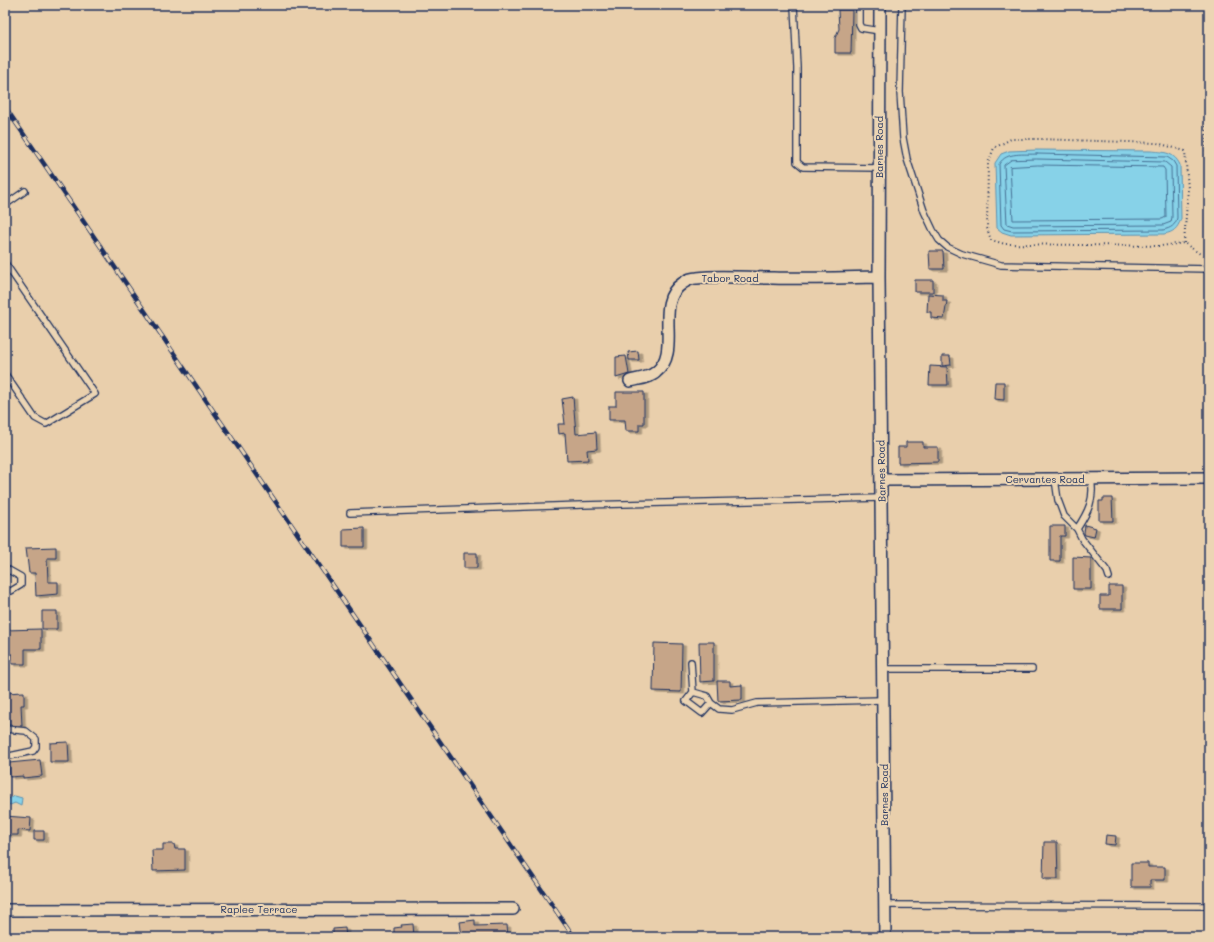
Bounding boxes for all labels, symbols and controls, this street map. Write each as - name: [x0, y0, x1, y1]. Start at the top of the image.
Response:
- street label: Barnes Road: [872, 116, 886, 178]
- street label: Tabor Road: [701, 271, 759, 285]
- street label: Barnes Road: [873, 440, 889, 502]
- street label: Cervantes Road: [1006, 472, 1084, 486]
- street label: Barnes Road: [877, 764, 891, 826]
- street label: Raplee Terrace: [221, 902, 298, 916]

